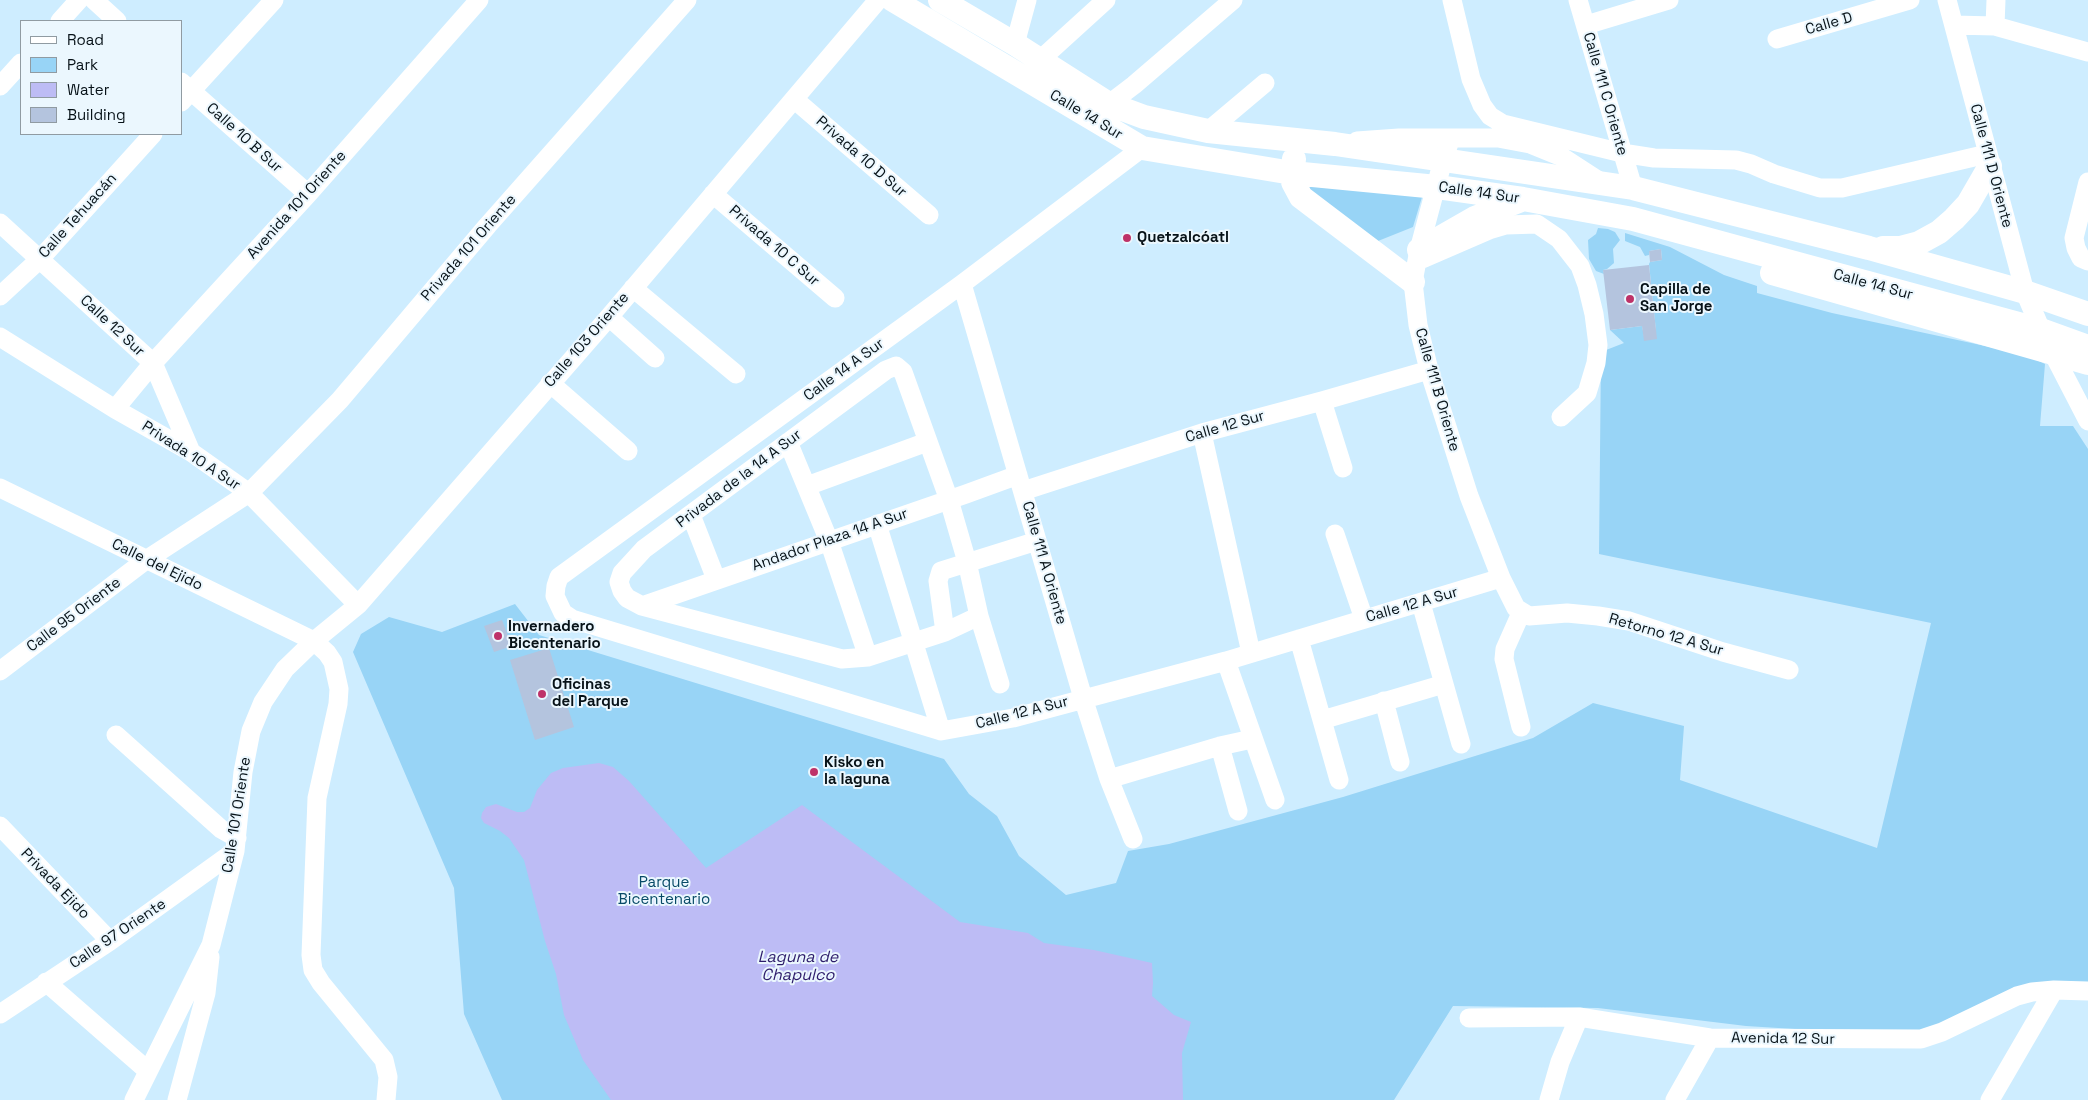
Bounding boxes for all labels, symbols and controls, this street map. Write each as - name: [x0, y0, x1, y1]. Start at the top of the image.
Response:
- street label: Calle D: [1803, 9, 1855, 39]
- legend: [20, 20, 182, 135]
- text: Road: [67, 30, 104, 49]
- street label: Calle 111 C Oriente: [1579, 30, 1631, 158]
- text: Park: [67, 55, 98, 74]
- text: Water: [67, 80, 109, 99]
- street label: Calle 14 Sur: [1046, 86, 1126, 144]
- street label: Calle 10 B Sur: [202, 99, 286, 177]
- street label: Calle 111 D Oriente: [1966, 102, 2016, 230]
- text: Building: [67, 105, 126, 124]
- street label: Privada 10 D Sur: [812, 113, 910, 201]
- street label: Avenida 101 Oriente: [244, 147, 350, 263]
- street label: Calle Tehuacán: [35, 170, 121, 262]
- street label: Calle 14 Sur: [1437, 178, 1521, 208]
- street label: Privada 101 Oriente: [418, 191, 520, 305]
- street label: Privada 10 C Sur: [725, 202, 823, 290]
- place label: Quetzalcóatl: [1137, 229, 1229, 247]
- marker: Quetzalcóatl: [1121, 232, 1133, 244]
- street label: Calle 14 Sur: [1831, 266, 1915, 304]
- place label: Capilla de San Jorge: [1640, 281, 1712, 316]
- street label: Calle 103 Oriente: [541, 289, 633, 391]
- street label: Calle 12 Sur: [76, 292, 148, 360]
- marker: Capilla de San Jorge: [1624, 293, 1636, 305]
- street label: Calle 111 B Oriente: [1411, 326, 1463, 454]
- street label: Calle 14 A Sur: [800, 335, 888, 405]
- street label: Calle 12 Sur: [1183, 407, 1267, 447]
- street label: Privada 10 A Sur: [138, 417, 244, 495]
- street label: Privada de la 14 A Sur: [673, 426, 805, 532]
- street label: Calle 111 A Oriente: [1018, 499, 1070, 627]
- street label: Andador Plaza 14 A Sur: [750, 505, 910, 575]
- street label: Calle del Ejido: [108, 535, 206, 595]
- street label: Calle 95 Oriente: [23, 574, 125, 656]
- street label: Calle 12 A Sur: [1364, 583, 1460, 627]
- street label: Retorno 12 A Sur: [1607, 610, 1725, 660]
- place label: Invernadero Bicentenario: [508, 618, 601, 653]
- marker: Invernadero Bicentenario: [492, 630, 504, 642]
- place label: Oficinas del Parque: [552, 676, 629, 711]
- marker: Oficinas del Parque: [536, 688, 548, 700]
- street label: Calle 12 A Sur: [974, 693, 1070, 733]
- place label: Kisko en la laguna: [824, 754, 890, 789]
- street label: Calle 101 Oriente: [219, 756, 255, 874]
- marker: Kisko en la laguna: [808, 766, 820, 778]
- street label: Privada Ejido: [17, 845, 93, 923]
- park label: Parque Bicentenario: [618, 874, 710, 909]
- street label: Calle 97 Oriente: [66, 895, 170, 973]
- water label: Laguna de Chapulco: [758, 948, 838, 986]
- street label: Avenida 12 Sur: [1731, 1029, 1835, 1049]

